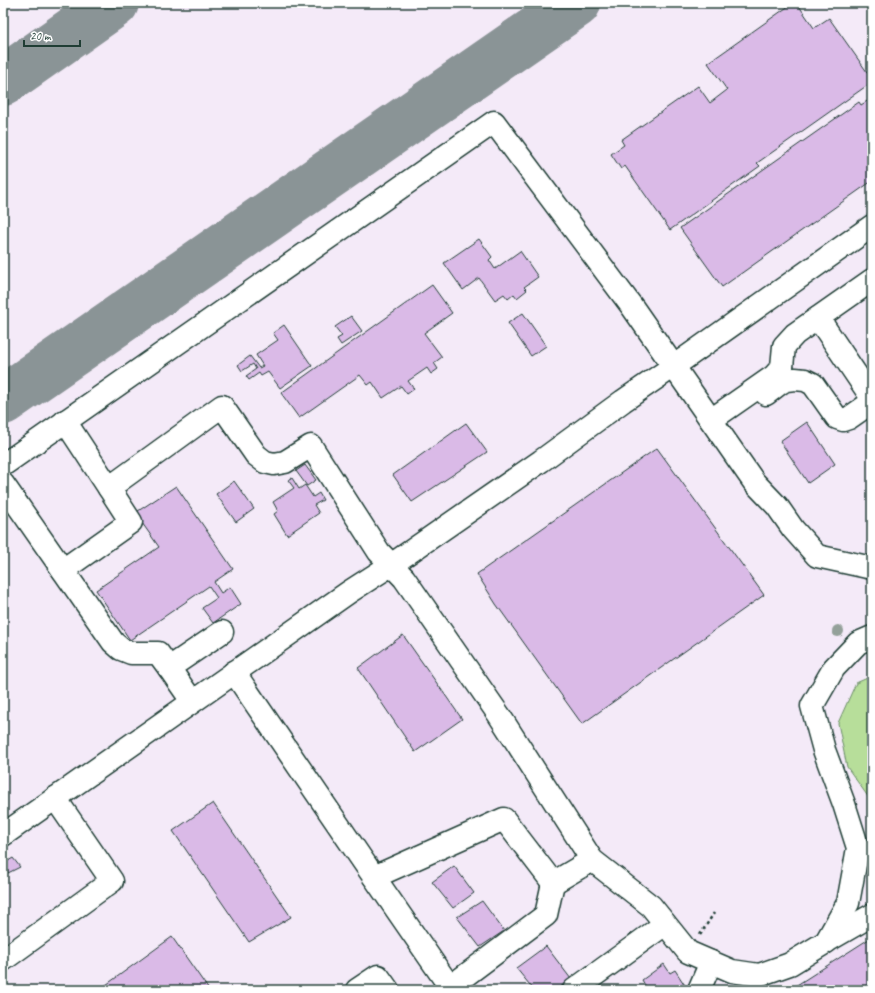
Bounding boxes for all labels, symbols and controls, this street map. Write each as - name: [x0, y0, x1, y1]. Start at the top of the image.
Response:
- scale bar: [24, 22, 80, 48]
- text: 20 m: [30, 28, 52, 44]

